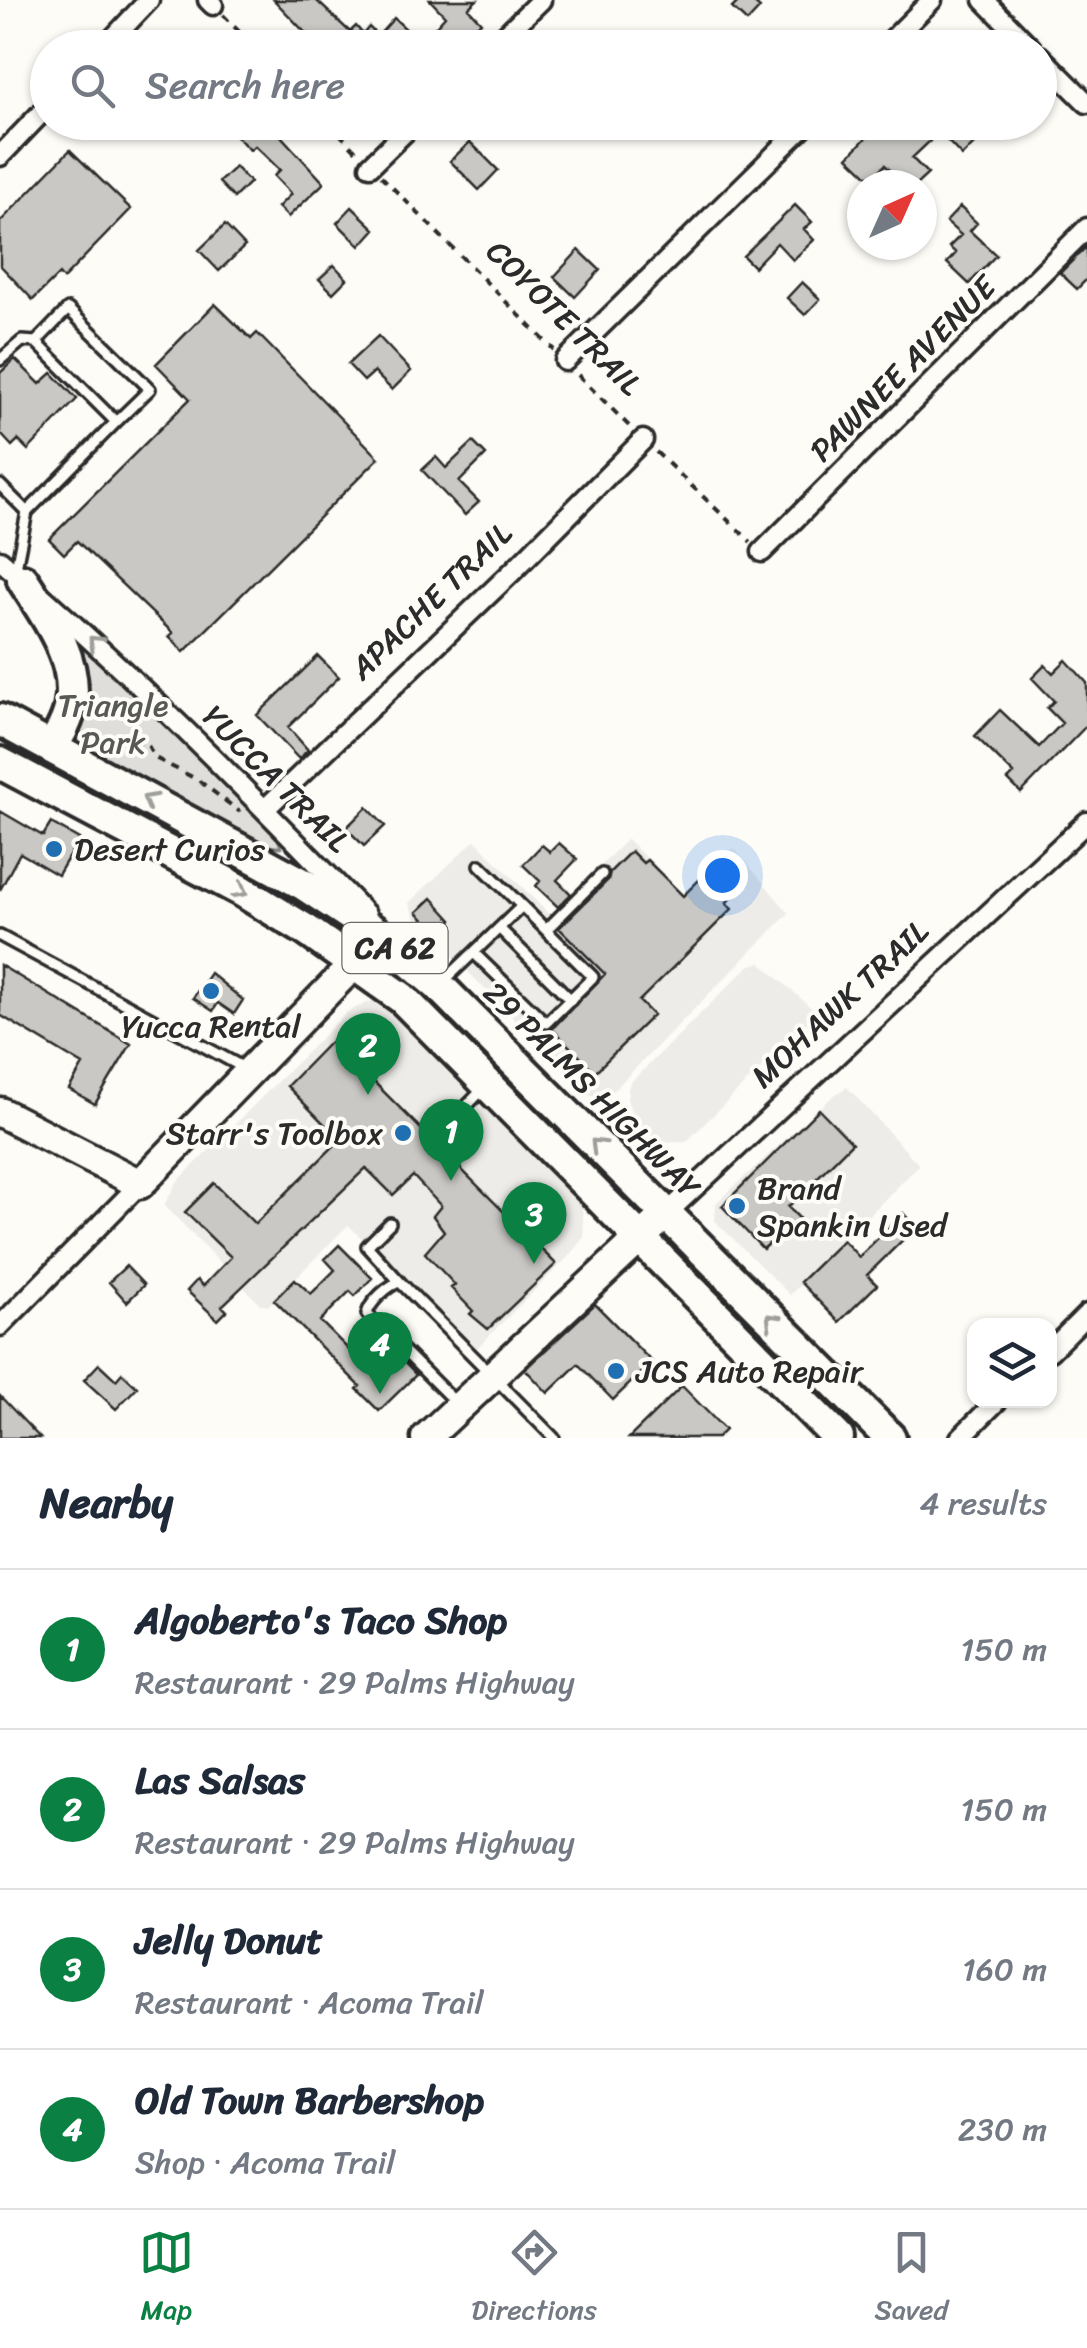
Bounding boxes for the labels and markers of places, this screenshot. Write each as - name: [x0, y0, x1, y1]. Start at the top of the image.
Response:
- place label: Desert Curios: [74, 821, 265, 878]
- marker: Desert Curios: [43, 838, 65, 860]
- marker: Yucca Rental: [200, 980, 222, 1002]
- place label: Yucca Rental: [121, 998, 301, 1055]
- pin: 2: [336, 1012, 400, 1095]
- pin: 1: [418, 1098, 484, 1181]
- place label: Starr's Toolbox: [166, 1105, 384, 1162]
- marker: Starr's Toolbox: [392, 1122, 414, 1144]
- place label: Brand Spankin Used: [757, 1160, 949, 1254]
- pin: 3: [502, 1182, 566, 1264]
- marker: Brand Spankin Used: [726, 1195, 748, 1217]
- pin: 4: [348, 1312, 412, 1394]
- place label: JCS Auto Repair: [635, 1343, 865, 1400]
- marker: JCS Auto Repair: [605, 1360, 627, 1382]

